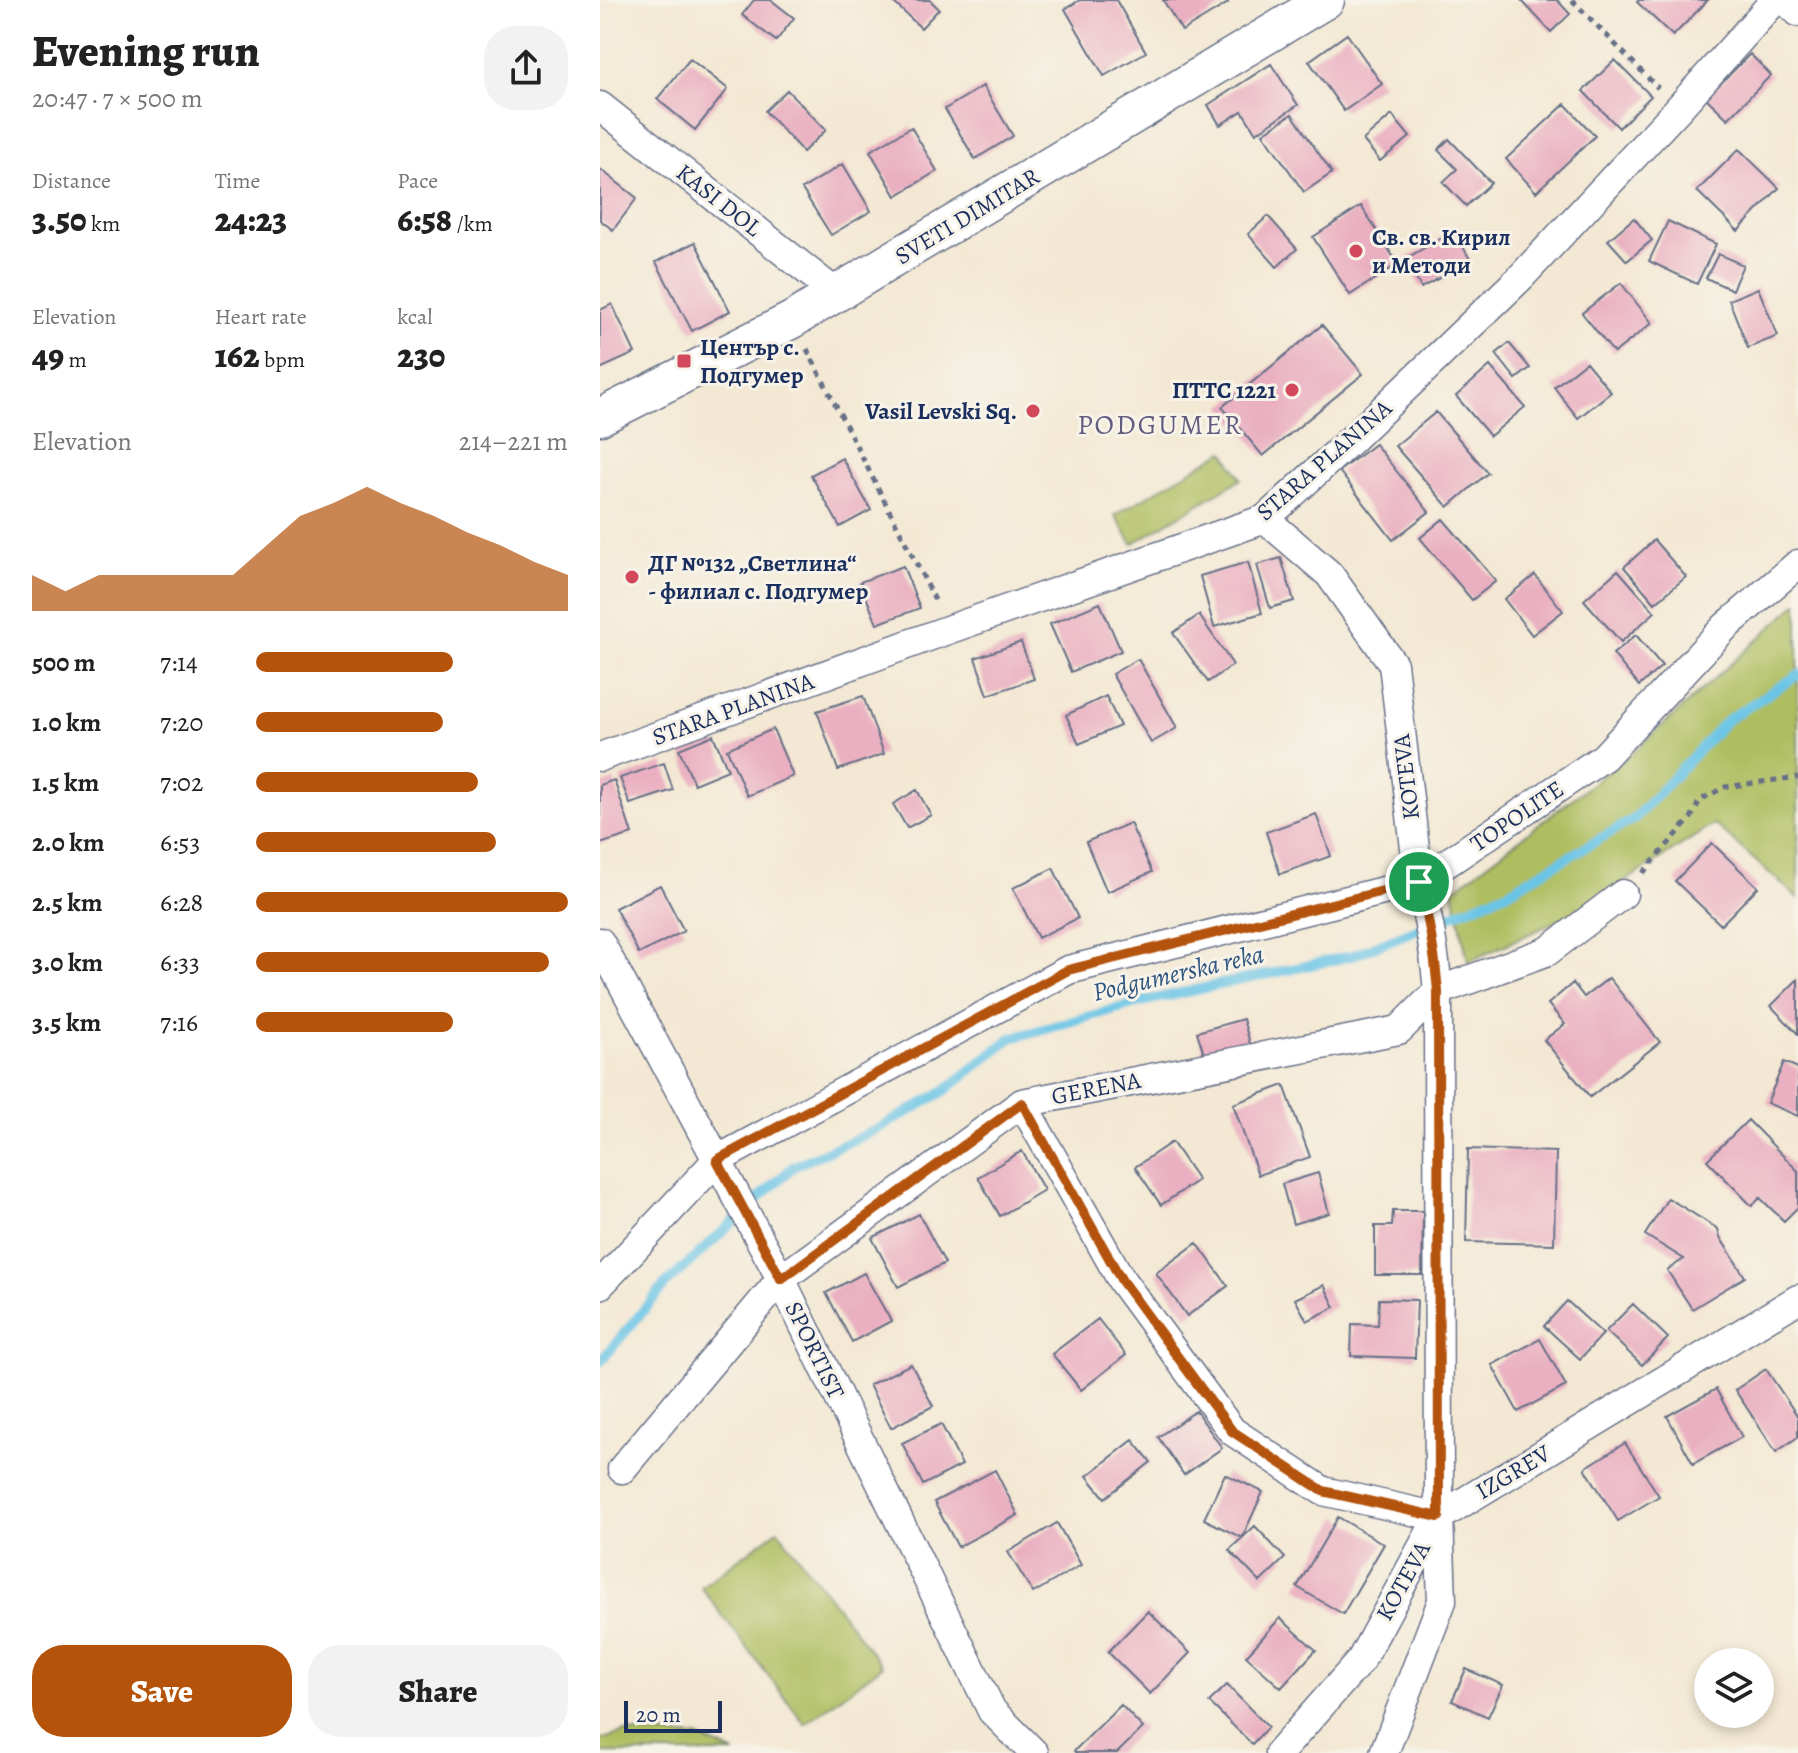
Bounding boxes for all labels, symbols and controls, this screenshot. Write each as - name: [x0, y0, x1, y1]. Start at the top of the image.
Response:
- text: Evening run: [32, 21, 260, 81]
- button: share: [484, 26, 568, 110]
- text: 20:47 · 7 × 500 m: [32, 81, 203, 116]
- street label: KASI DOL: [670, 156, 769, 244]
- street label: SVETI DIMITAR: [889, 160, 1046, 272]
- text: Distance: [32, 166, 111, 196]
- text: Time: [215, 166, 260, 196]
- text: Pace: [397, 166, 438, 196]
- text: 3.50: [32, 196, 87, 243]
- text: 24:23: [215, 196, 287, 243]
- text: 6:58: [397, 196, 452, 243]
- text: km: [87, 209, 120, 239]
- text: /km: [452, 209, 493, 239]
- place label: Св. св. Кирил и Методи: [1372, 221, 1511, 281]
- marker: Св. св. Кирил и Методи: [1347, 242, 1365, 260]
- text: Elevation: [32, 302, 116, 332]
- text: Heart rate: [215, 302, 307, 332]
- text: kcal: [397, 302, 433, 332]
- place label: Център с. Подгумер: [700, 331, 804, 391]
- text: 49: [32, 332, 64, 379]
- text: 162: [215, 332, 260, 379]
- text: 230: [397, 332, 445, 379]
- text: m: [64, 345, 87, 375]
- text: bpm: [260, 345, 305, 375]
- marker: Център с. Подгумер: [675, 352, 693, 370]
- place label: ПТТС 1221: [1172, 374, 1276, 406]
- marker: ПТТС 1221: [1283, 381, 1301, 399]
- street label: STARA PLANINA: [1249, 392, 1399, 528]
- place label: Vasil Levski Sq.: [864, 395, 1017, 427]
- marker: Vasil Levski Sq.: [1024, 402, 1042, 420]
- district label: PODGUMER: [1077, 406, 1243, 444]
- text: Elevation: [32, 424, 132, 459]
- text: 214–221 m: [459, 424, 568, 459]
- place label: ДГ №132 „Светлина“ - филиал с. Подгумер: [648, 547, 868, 607]
- marker: ДГ №132 „Светлина“ - филиал с. Подгумер: [623, 568, 641, 586]
- text: 500 m: [32, 645, 96, 680]
- text: 7:14: [160, 645, 198, 680]
- street label: STARA PLANINA: [648, 665, 819, 753]
- text: 1.0 km: [32, 705, 101, 740]
- text: 7:20: [160, 705, 203, 740]
- street label: KOTEVA: [1385, 731, 1427, 822]
- text: 1.5 km: [32, 765, 99, 800]
- text: 7:02: [160, 765, 203, 800]
- street label: TOPOLITE: [1464, 773, 1570, 859]
- text: 2.0 km: [32, 825, 105, 860]
- text: 6:53: [160, 825, 200, 860]
- pin: [1385, 848, 1453, 916]
- icon: arrive: [1397, 860, 1441, 904]
- text: 2.5 km: [32, 885, 103, 920]
- text: 6:28: [160, 885, 203, 920]
- water label: Podgumerska reka: [1089, 936, 1267, 1010]
- text: 3.0 km: [32, 945, 103, 980]
- text: 6:33: [160, 945, 200, 980]
- text: 3.5 km: [32, 1005, 101, 1040]
- text: 7:16: [160, 1005, 198, 1040]
- street label: GERENA: [1049, 1064, 1144, 1112]
- street label: SPORTIST: [778, 1296, 852, 1404]
- street label: IZGREV: [1470, 1437, 1557, 1507]
- street label: KOTEVA: [1368, 1535, 1438, 1626]
- button: Save: [32, 1645, 292, 1737]
- button: Share: [308, 1645, 568, 1737]
- map controls: [1694, 1648, 1774, 1728]
- button: layers: [1694, 1648, 1774, 1728]
- scale bar: [624, 1697, 722, 1733]
- text: 20 m: [636, 1700, 681, 1730]

